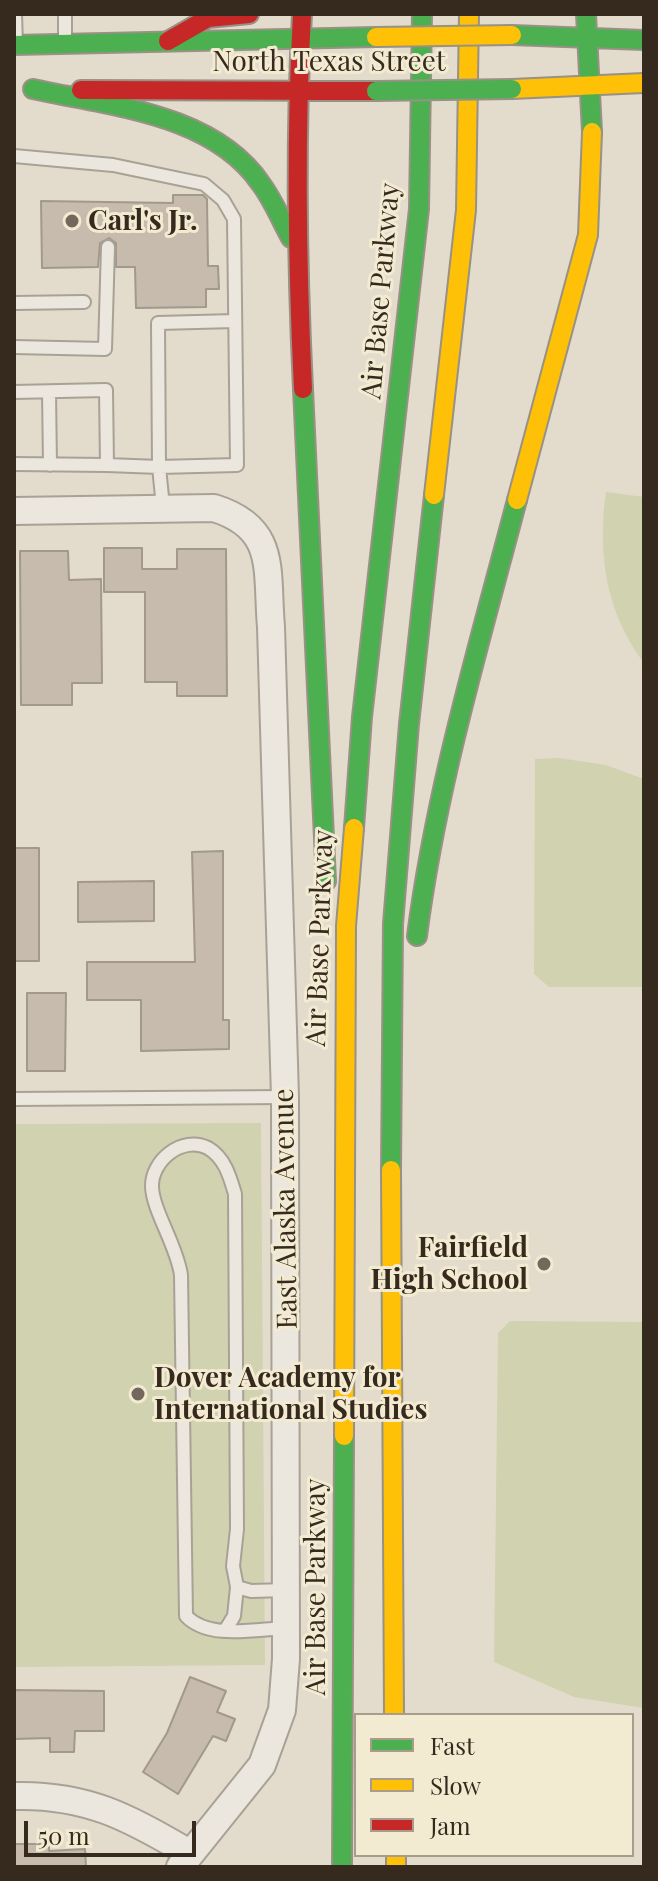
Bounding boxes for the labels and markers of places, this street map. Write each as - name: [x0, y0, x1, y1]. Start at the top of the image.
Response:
- place label: Carl's Jr.: [88, 204, 198, 238]
- marker: Carl's Jr.: [63, 212, 81, 230]
- place label: Fairfield High School: [370, 1231, 528, 1297]
- marker: Fairfield High School: [535, 1255, 553, 1273]
- place label: Dover Academy for International Studies: [154, 1361, 427, 1427]
- marker: Dover Academy for International Studies: [129, 1385, 147, 1403]

